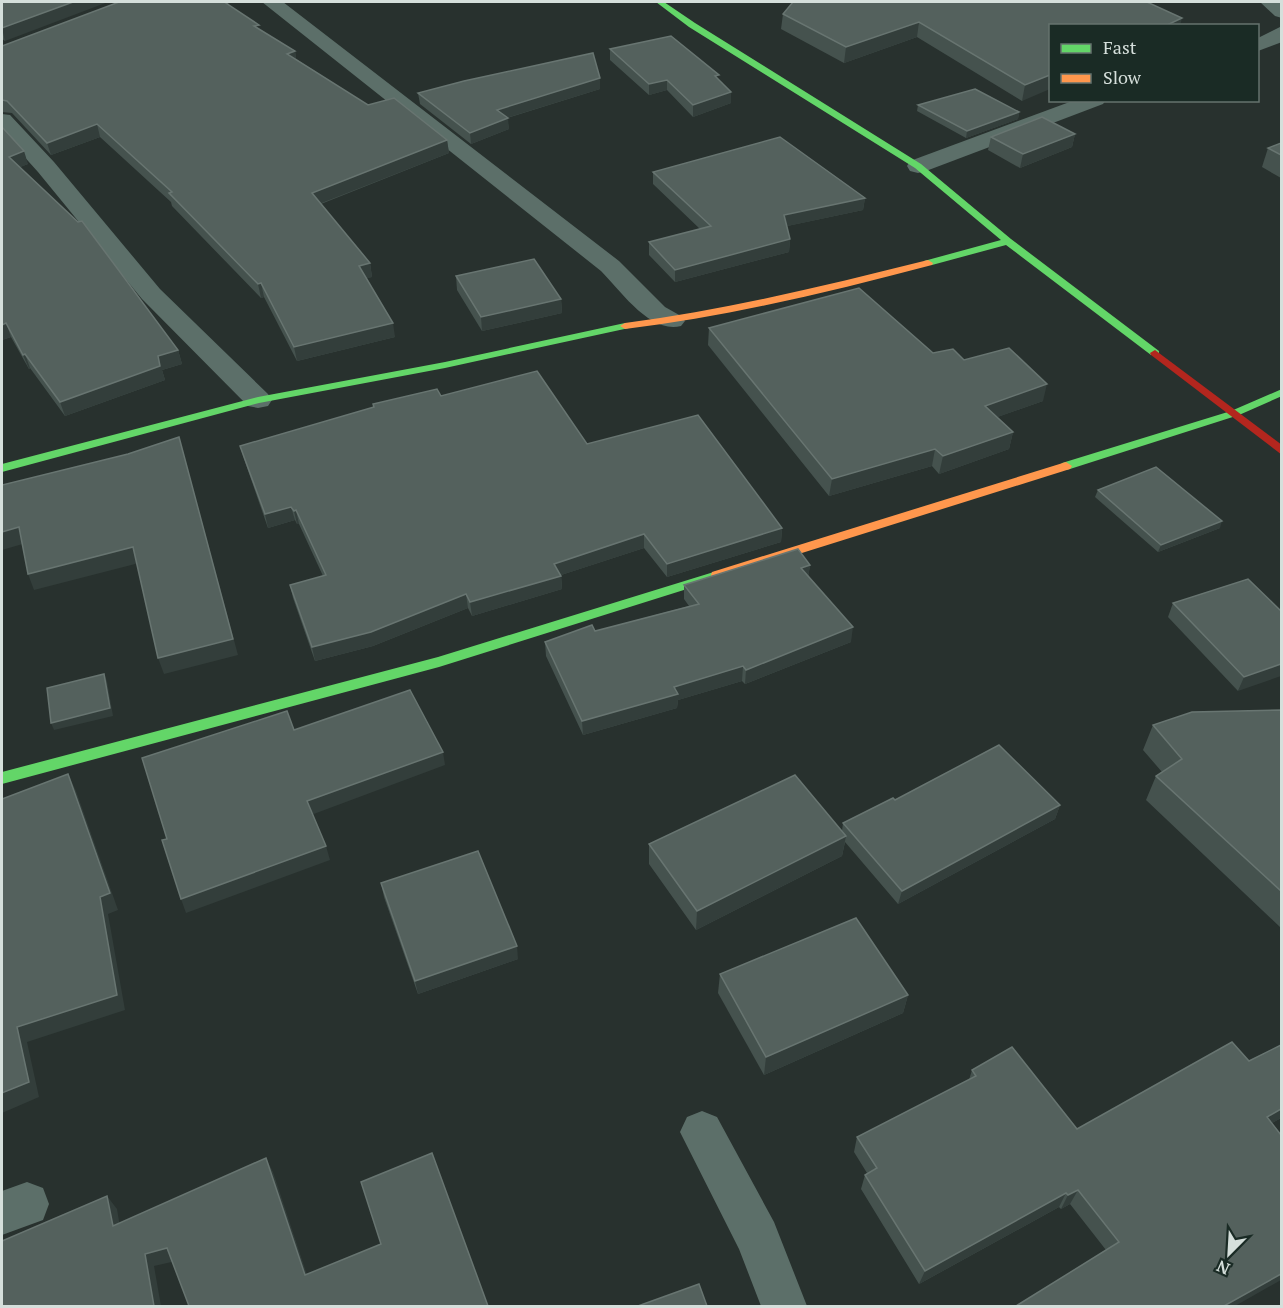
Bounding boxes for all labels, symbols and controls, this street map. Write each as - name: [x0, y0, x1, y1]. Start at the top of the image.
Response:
- legend: [1049, 24, 1259, 102]
- text: Fast: [1103, 35, 1137, 59]
- text: Slow: [1103, 65, 1142, 89]
- north arrow: [1199, 1224, 1259, 1284]
- text: N: [1213, 1255, 1233, 1280]

